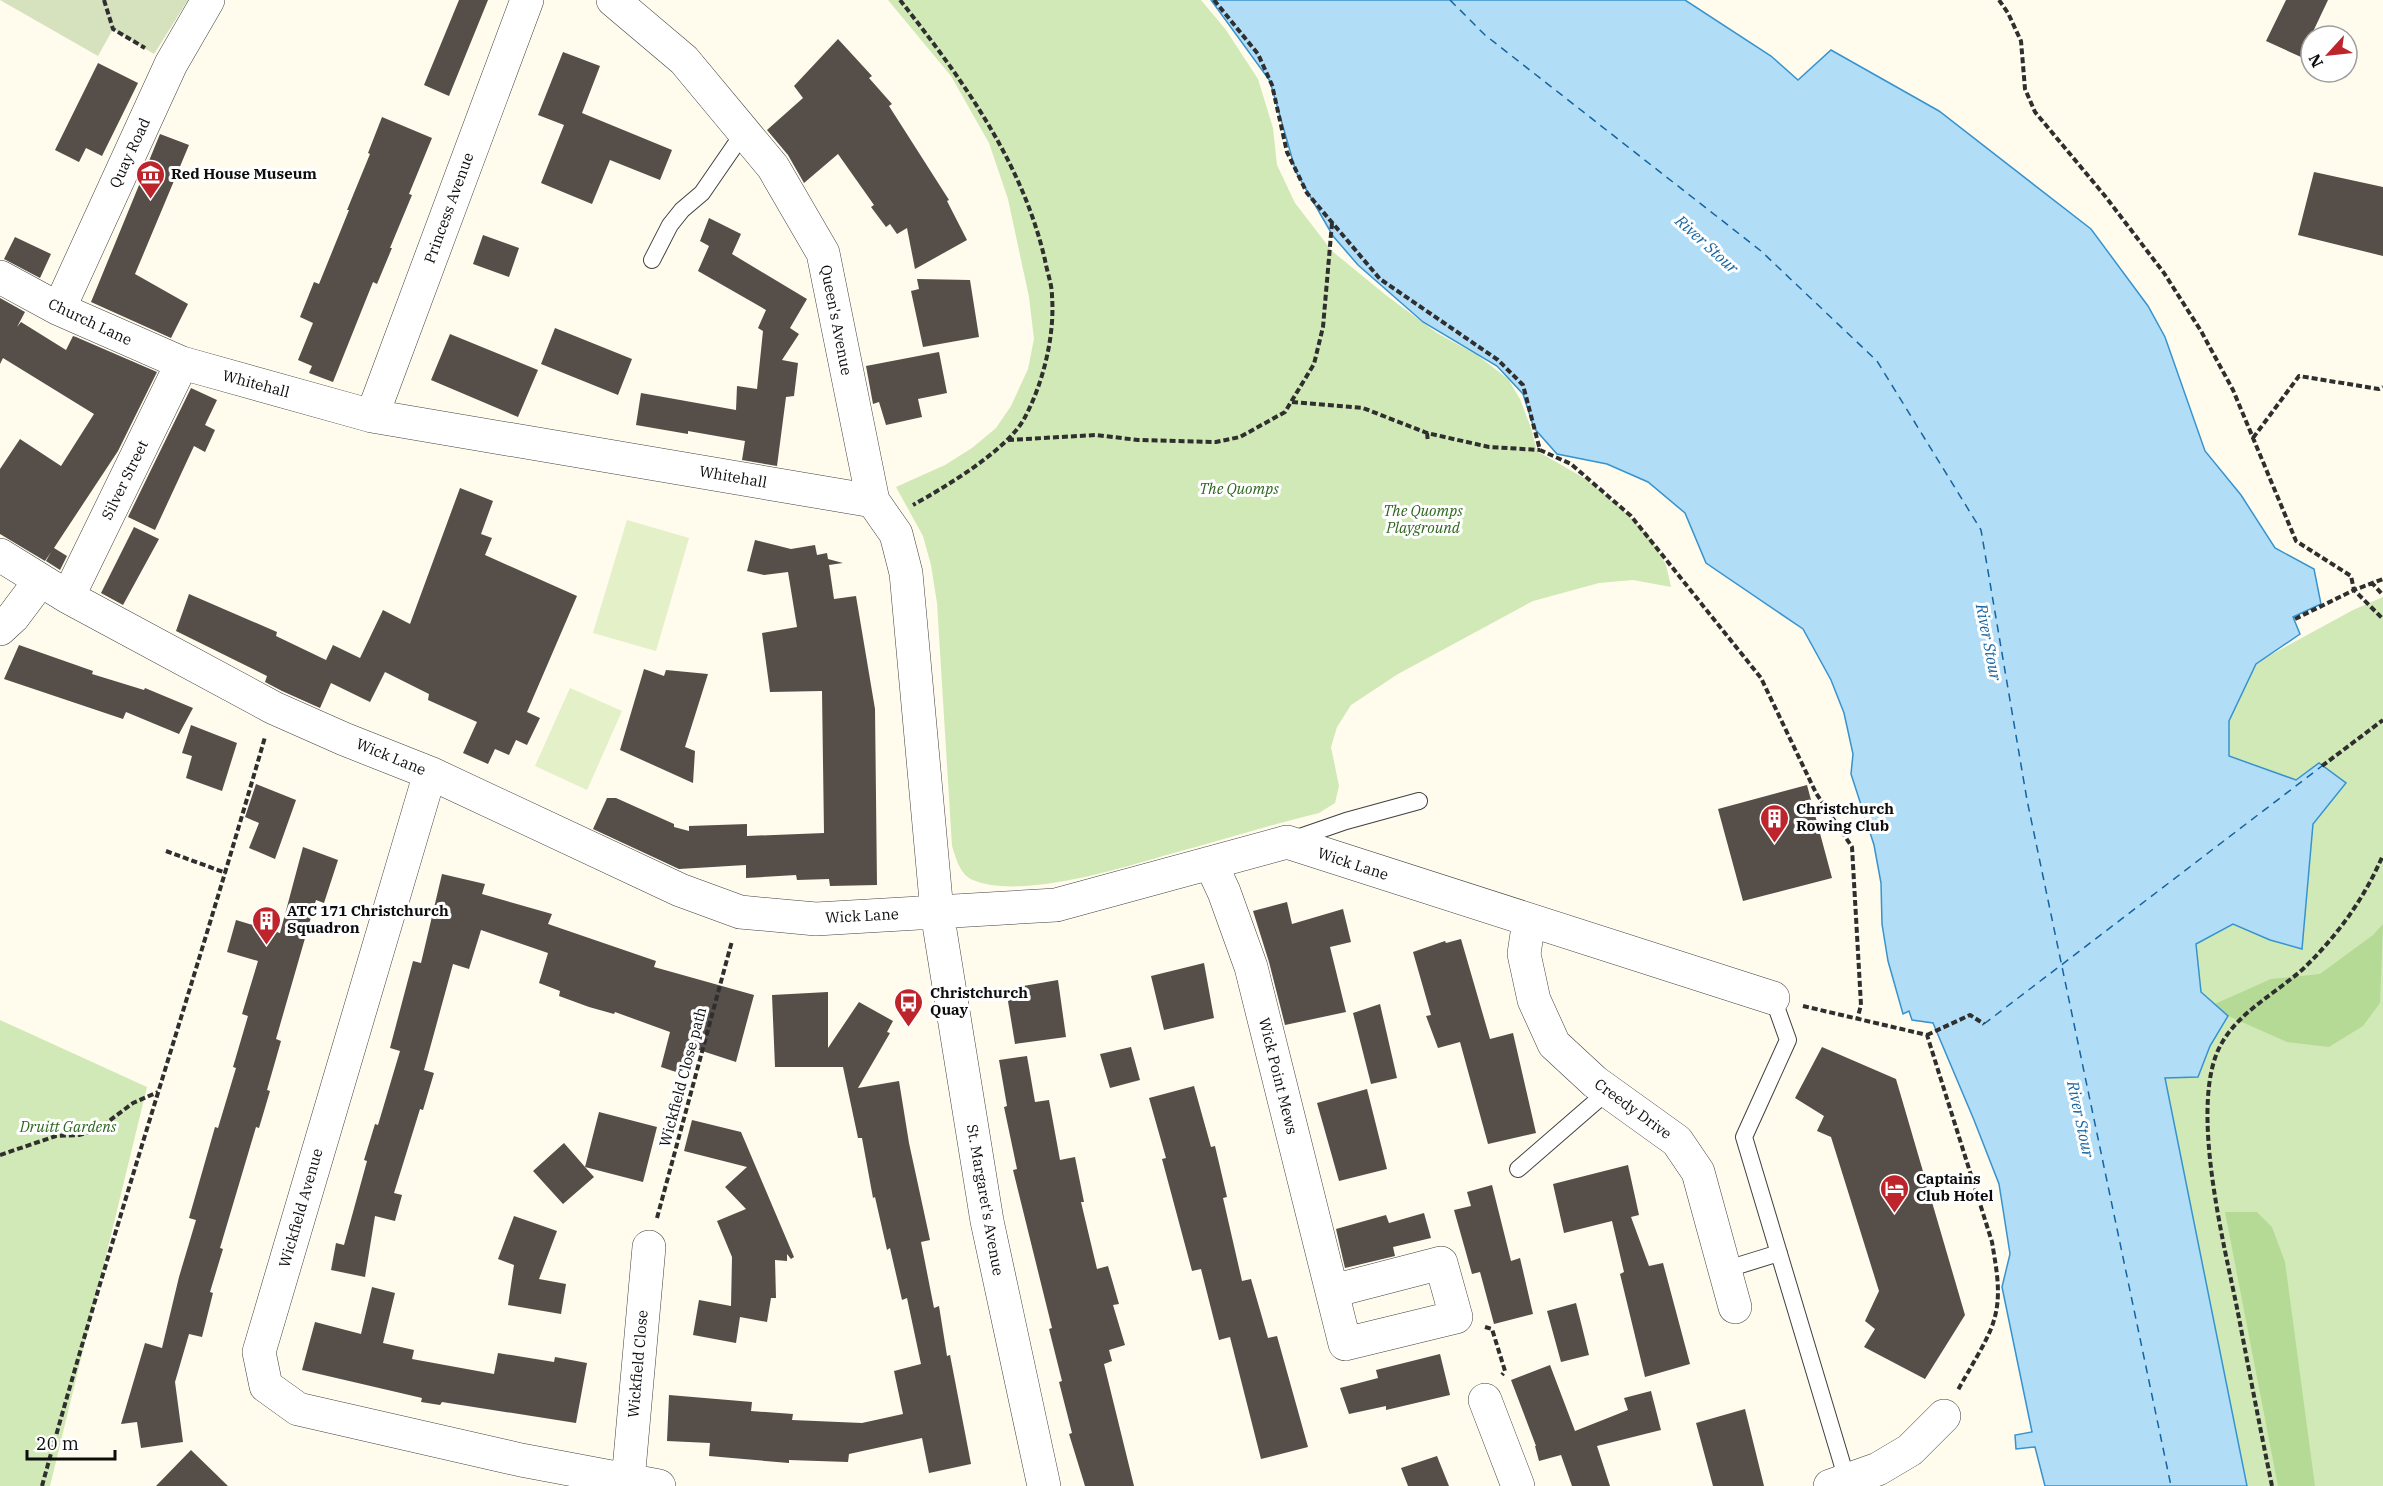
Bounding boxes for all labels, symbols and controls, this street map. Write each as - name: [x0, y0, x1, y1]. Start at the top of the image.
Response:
- north arrow: [2299, 24, 2359, 84]
- text: N: [2304, 51, 2327, 71]
- street label: Quay Road: [105, 115, 154, 191]
- street label: Princess Avenue: [420, 150, 477, 266]
- museum icon: Red House Museum: [134, 158, 166, 200]
- place label: Red House Museum: [171, 164, 317, 183]
- water label: River Stour: [1671, 210, 1743, 278]
- street label: Queen's Avenue: [816, 263, 857, 377]
- street label: Church Lane: [45, 294, 135, 349]
- street label: Whitehall: [221, 365, 292, 402]
- street label: Silver Street: [97, 437, 152, 523]
- street label: Whitehall: [698, 461, 768, 492]
- park label: The Quomps: [1199, 479, 1279, 498]
- park label: The Quomps Playground: [1383, 501, 1463, 537]
- water label: River Stour: [1972, 601, 2006, 683]
- street label: Wick Lane: [353, 734, 429, 779]
- place label: Christchurch Rowing Club: [1796, 799, 1894, 835]
- building icon: Christchurch Rowing Club: [1759, 802, 1791, 844]
- street label: Wick Lane: [1315, 843, 1391, 884]
- place label: ATC 171 Christchurch Squadron: [287, 901, 449, 937]
- building icon: ATC 171 Christchurch Squadron: [250, 904, 282, 946]
- street label: Wick Lane: [825, 904, 899, 927]
- place label: Christchurch Quay: [930, 983, 1028, 1019]
- bus stop icon: Christchurch Quay: [893, 986, 925, 1028]
- street label: Wickfield Close path: [655, 1005, 710, 1149]
- street label: Wick Point Mews: [1255, 1016, 1302, 1136]
- street label: Creedy Drive: [1591, 1074, 1676, 1143]
- water label: River Stour: [2063, 1078, 2099, 1160]
- park label: Druitt Gardens: [19, 1117, 117, 1136]
- street label: St. Margaret's Avenue: [963, 1123, 1008, 1277]
- street label: Wickfield Avenue: [274, 1146, 327, 1270]
- place label: Captains Club Hotel: [1916, 1169, 1993, 1205]
- hotel icon: Captains Club Hotel: [1879, 1172, 1911, 1214]
- street label: Wickfield Close: [623, 1309, 652, 1419]
- scale bar: [27, 1423, 116, 1461]
- text: 20 m: [36, 1432, 79, 1455]

